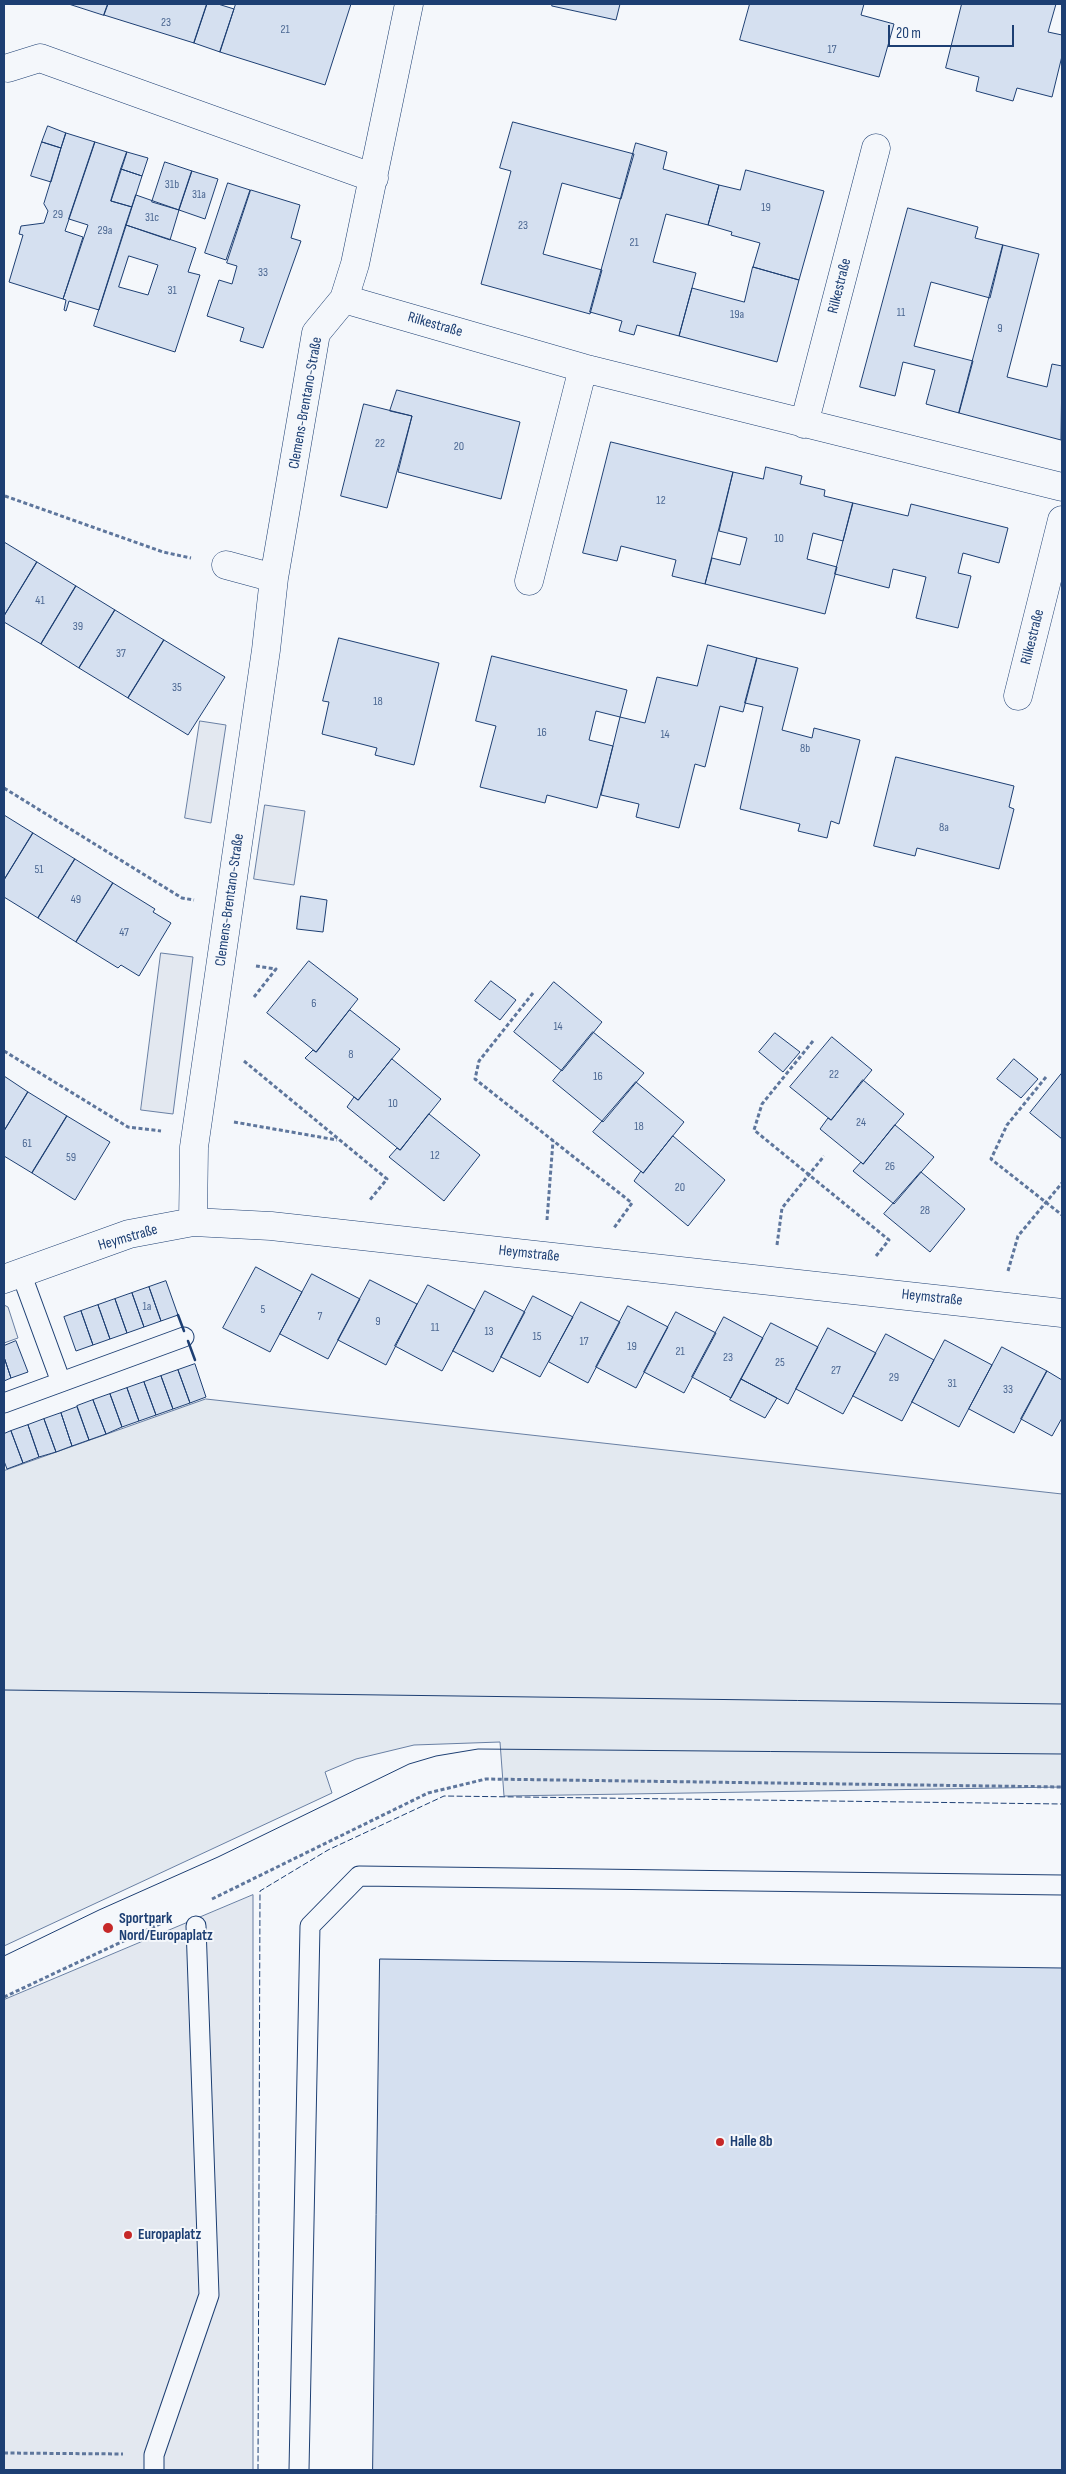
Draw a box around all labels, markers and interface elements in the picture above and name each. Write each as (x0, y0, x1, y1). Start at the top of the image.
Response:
scale bar (891, 15, 1017, 47)
house number: 23 (161, 16, 171, 30)
house number: 21 (280, 23, 290, 37)
text: 20 m (896, 24, 921, 43)
house number: 17 (828, 43, 836, 57)
house number: 31b (165, 178, 179, 192)
house number: 31a (192, 188, 206, 202)
house number: 19 (761, 201, 771, 215)
house number: 29 (53, 208, 63, 222)
house number: 31c (145, 211, 159, 225)
house number: 23 (518, 219, 528, 233)
house number: 29a (98, 224, 112, 238)
house number: 21 (629, 236, 639, 250)
street label: Rilkestraße (824, 257, 856, 315)
house number: 33 (258, 266, 268, 280)
house number: 31 (167, 284, 177, 298)
house number: 11 (897, 306, 905, 320)
house number: 19a (730, 308, 744, 322)
street label: Rilkestraße (406, 309, 464, 341)
house number: 9 (997, 322, 1003, 336)
street label: Clemens-Brentano-Straße (286, 336, 326, 470)
house number: 22 (375, 437, 385, 451)
house number: 20 (454, 440, 464, 454)
house number: 12 (656, 494, 666, 508)
house number: 10 (774, 532, 784, 546)
house number: 41 (35, 594, 45, 608)
street label: Rilkestraße (1017, 608, 1049, 666)
house number: 39 (73, 620, 83, 634)
house number: 37 (116, 647, 126, 661)
house number: 35 (172, 681, 182, 695)
house number: 18 (373, 695, 383, 709)
house number: 16 (537, 726, 547, 740)
house number: 14 (660, 728, 670, 742)
house number: 8b (800, 742, 810, 756)
house number: 8a (939, 821, 949, 835)
street label: Clemens-Brentano-Straße (212, 832, 248, 968)
house number: 51 (34, 863, 44, 877)
house number: 49 (71, 893, 81, 907)
house number: 47 (119, 926, 129, 940)
house number: 6 (311, 997, 317, 1011)
house number: 14 (553, 1020, 563, 1034)
house number: 8 (348, 1048, 354, 1062)
house number: 22 (829, 1068, 839, 1082)
house number: 16 (593, 1070, 603, 1084)
house number: 10 (388, 1097, 398, 1111)
house number: 24 (856, 1116, 866, 1130)
house number: 18 (634, 1120, 644, 1134)
house number: 61 (22, 1137, 32, 1151)
house number: 12 (430, 1149, 440, 1163)
house number: 59 (66, 1151, 76, 1165)
house number: 26 (885, 1160, 895, 1174)
house number: 20 (675, 1181, 685, 1195)
house number: 28 (920, 1204, 930, 1218)
street label: Heymstraße (96, 1221, 160, 1255)
street label: Heymstraße (498, 1242, 560, 1266)
street label: Heymstraße (901, 1286, 963, 1310)
house number: 1a (143, 1300, 151, 1314)
house number: 5 (261, 1303, 265, 1317)
house number: 7 (318, 1310, 322, 1324)
house number: 9 (375, 1315, 381, 1329)
house number: 11 (431, 1321, 439, 1335)
house number: 13 (484, 1325, 494, 1339)
house number: 15 (532, 1330, 542, 1344)
house number: 17 (580, 1335, 588, 1349)
house number: 19 (627, 1340, 637, 1354)
house number: 21 (675, 1345, 685, 1359)
house number: 23 (723, 1351, 733, 1365)
house number: 25 (775, 1356, 785, 1370)
house number: 27 (831, 1364, 841, 1378)
house number: 29 (889, 1371, 899, 1385)
house number: 31 (947, 1377, 957, 1391)
house number: 33 (1003, 1383, 1013, 1397)
place label: Sportpark Nord/Europaplatz (119, 1910, 213, 1945)
marker: Sportpark Nord/Europaplatz (101, 1921, 115, 1935)
place label: Halle 8b (730, 2133, 773, 2151)
marker: Halle 8b (714, 2136, 726, 2148)
place label: Europaplatz (138, 2226, 201, 2244)
marker: Europaplatz (122, 2229, 134, 2241)

